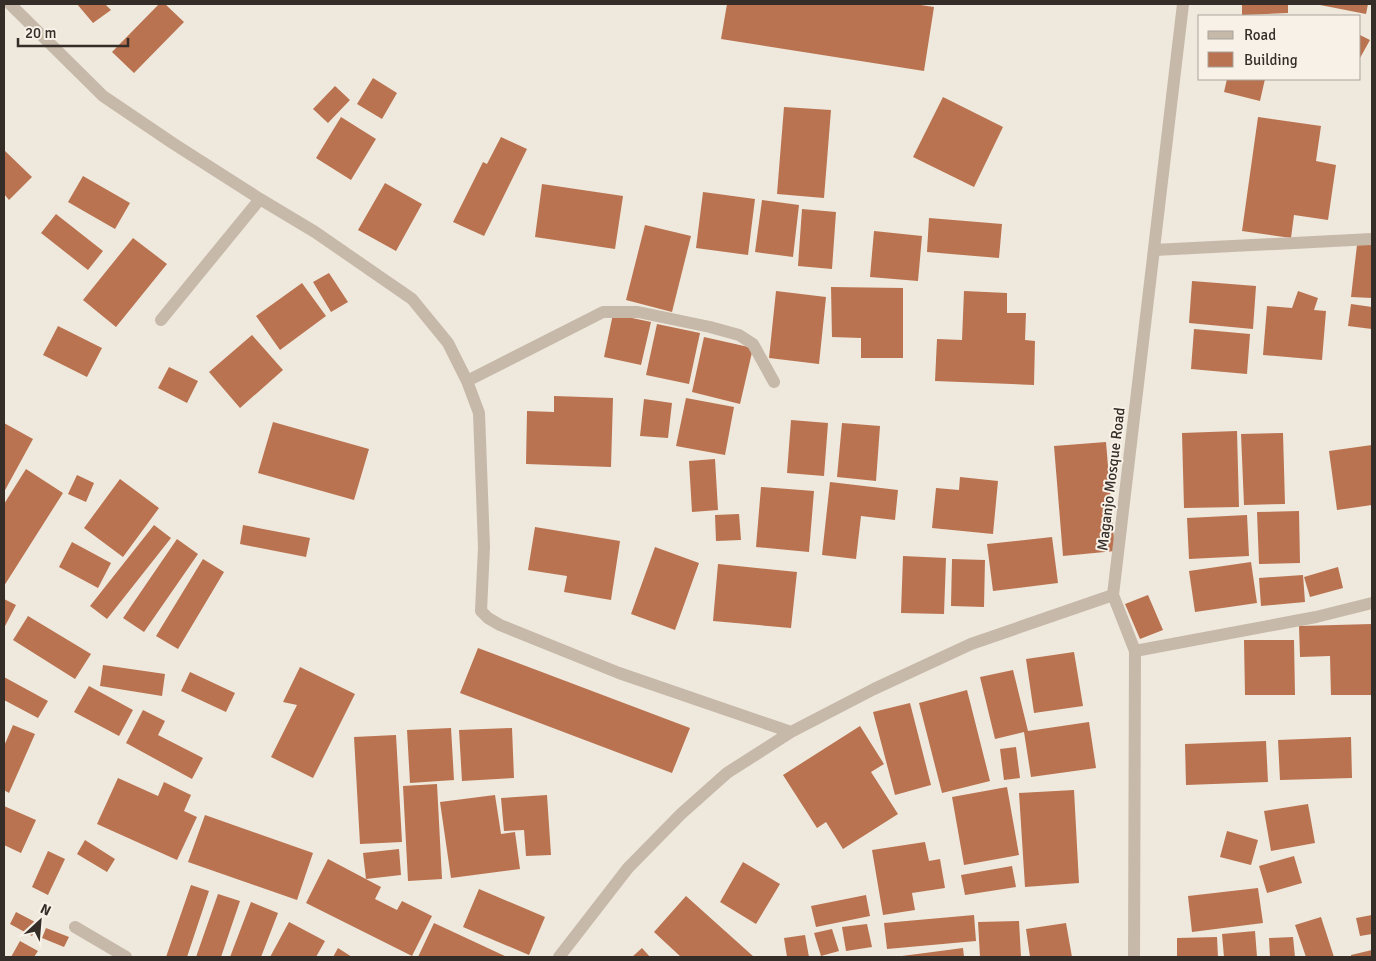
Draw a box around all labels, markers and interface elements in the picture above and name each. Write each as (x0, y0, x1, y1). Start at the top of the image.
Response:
scale bar (18, 15, 128, 47)
legend (1198, 15, 1361, 80)
text: 20 m (25, 24, 56, 42)
text: Road (1244, 26, 1276, 44)
text: Building (1244, 51, 1298, 69)
street label: Maganjo Mosque Road (1093, 406, 1129, 552)
north arrow (15, 896, 65, 946)
text: N (37, 900, 54, 920)

